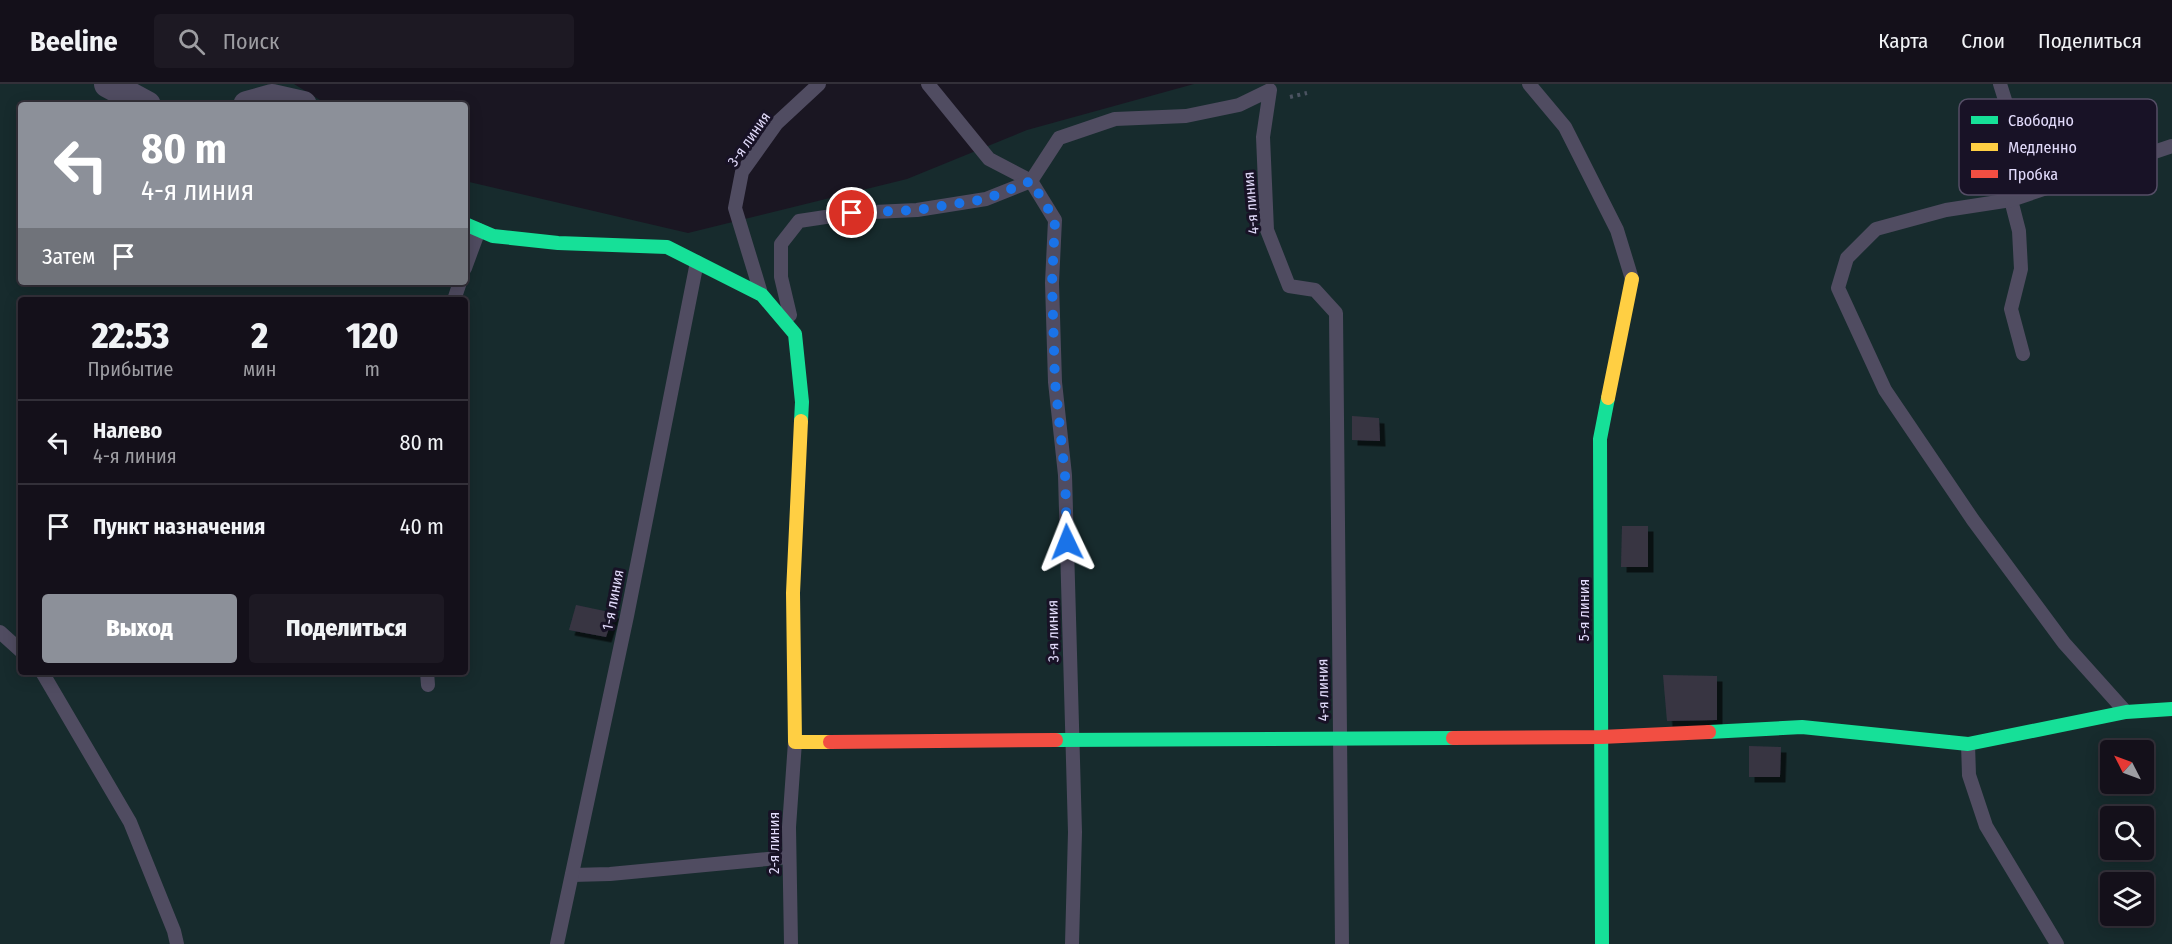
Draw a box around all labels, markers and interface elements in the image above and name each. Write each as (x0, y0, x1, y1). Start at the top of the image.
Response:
search box (154, 14, 574, 68)
text: Beeline (30, 25, 118, 58)
icon: search (175, 25, 208, 58)
text: Поиск (223, 28, 279, 55)
text: Карта (1878, 28, 1928, 54)
text: Слои (1961, 28, 2005, 54)
text: Поделиться (2038, 28, 2142, 54)
legend (1959, 99, 2157, 195)
street label: 3-я линия (724, 108, 774, 170)
text: Свободно (2008, 111, 2074, 130)
text: 80 m (141, 124, 227, 174)
icon: left (42, 126, 120, 204)
text: Медленно (2008, 138, 2077, 157)
text: Пробка (2008, 165, 2058, 184)
street label: 4-я линия (1239, 171, 1263, 235)
text: 4-я линия (141, 175, 254, 207)
pin (826, 187, 877, 238)
icon: arrive (835, 196, 868, 229)
icon: arrive (107, 240, 140, 273)
text: Затем (42, 243, 95, 270)
text: 22:53 (92, 314, 169, 358)
text: 2 (251, 314, 268, 358)
text: 120 (346, 314, 398, 358)
text: Прибытие (88, 357, 173, 381)
text: мин (243, 357, 276, 381)
text: m (365, 357, 380, 381)
text: Налево (93, 417, 162, 444)
icon: left (42, 426, 75, 459)
text: 80 m (399, 429, 444, 456)
text: 4-я линия (93, 444, 177, 468)
icon: arrive (42, 510, 75, 543)
position arrow (1035, 510, 1099, 574)
text: Пункт назначения (93, 513, 265, 540)
text: 40 m (400, 513, 444, 540)
street label: 1-я линия (598, 568, 628, 632)
street label: 5-я линия (1575, 579, 1593, 641)
button: Выход (42, 594, 237, 663)
button: Поделиться (249, 594, 444, 663)
street label: 3-я линия (1043, 600, 1063, 662)
street label: 4-я линия (1313, 658, 1333, 722)
north arrow (2100, 740, 2154, 794)
map controls (2100, 740, 2154, 926)
button: search (2100, 806, 2154, 860)
street label: 2-я линия (765, 812, 783, 874)
button: layers (2100, 872, 2154, 926)

